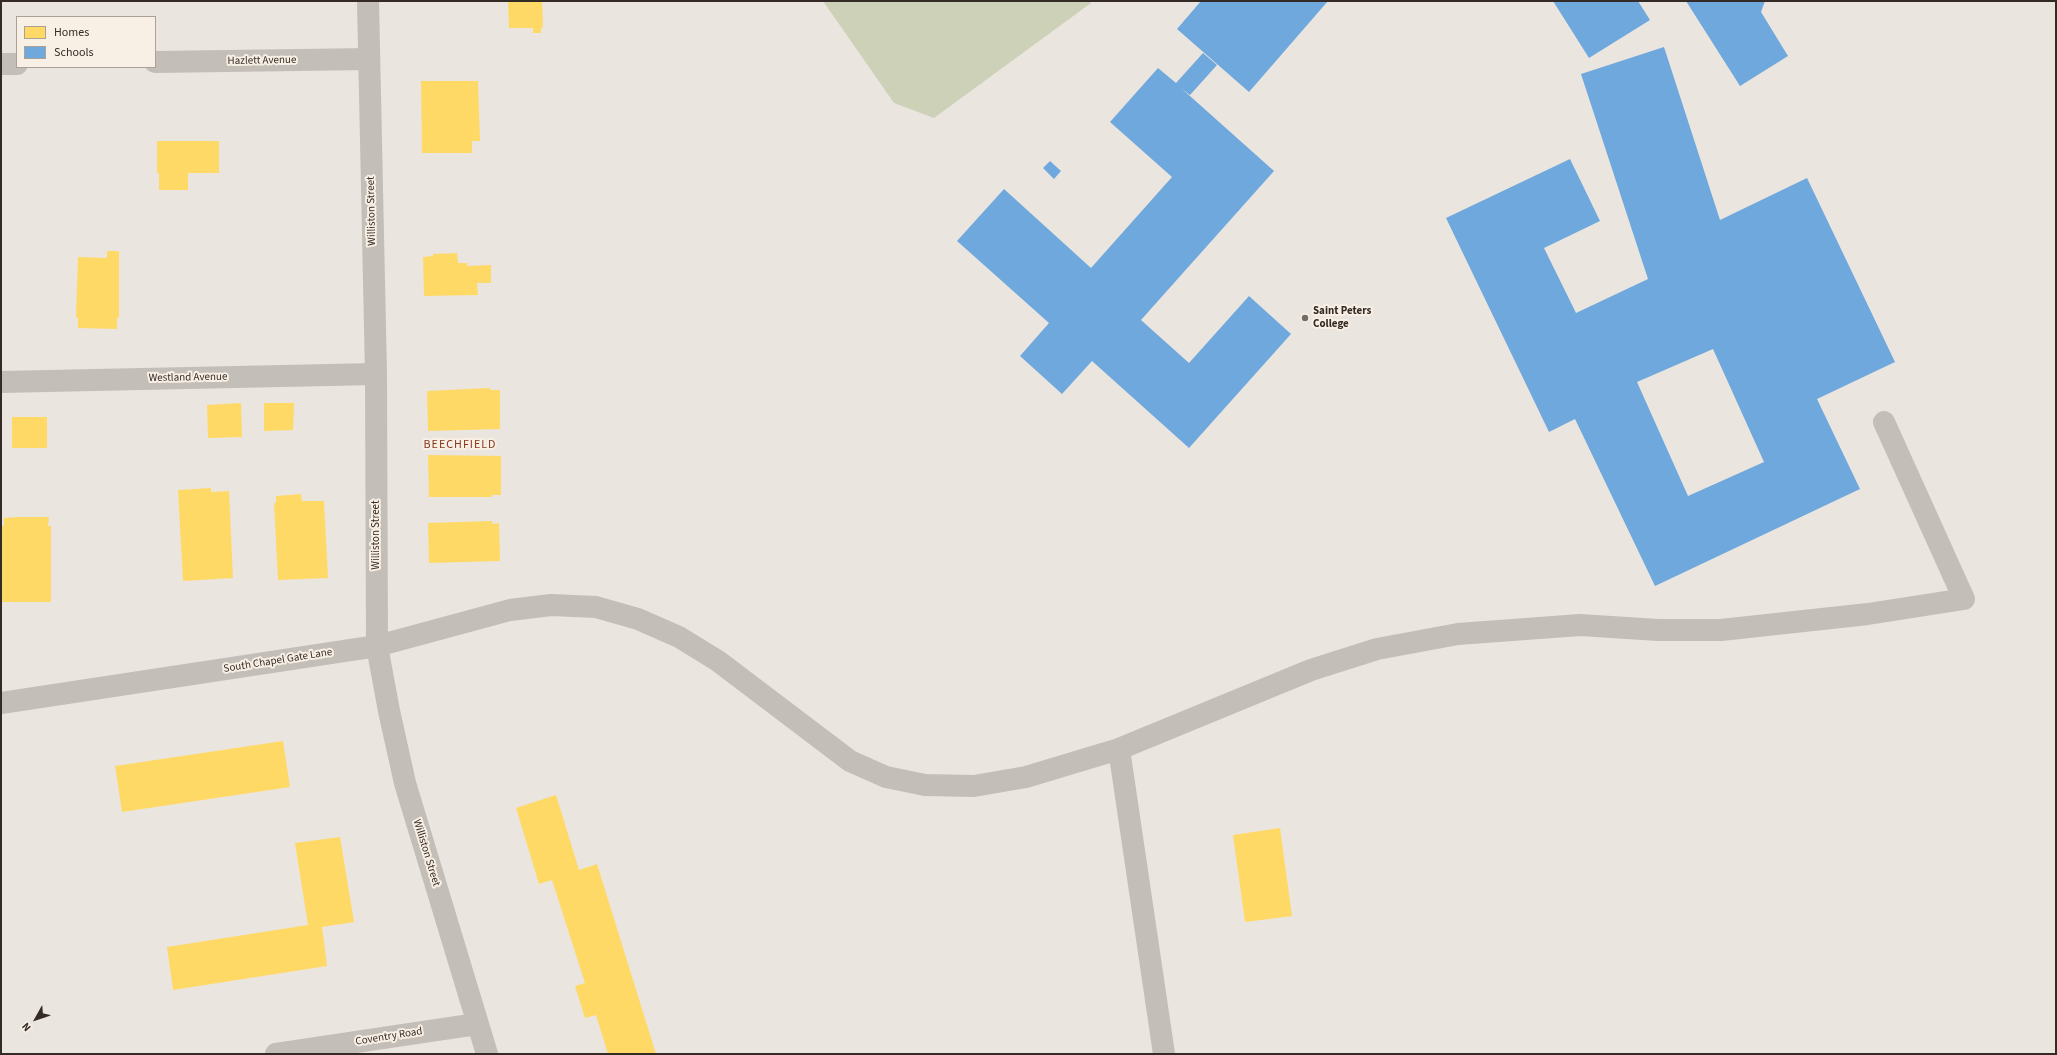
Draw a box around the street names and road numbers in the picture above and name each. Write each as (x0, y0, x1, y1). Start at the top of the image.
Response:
street label: Hazlett Avenue (227, 54, 297, 68)
street label: Williston Street (365, 176, 379, 246)
street label: Westland Avenue (149, 371, 227, 385)
street label: Williston Street (370, 500, 384, 570)
street label: South Chapel Gate Lane (223, 646, 333, 676)
street label: Williston Street (410, 818, 442, 888)
street label: Coventry Road (355, 1025, 423, 1049)

